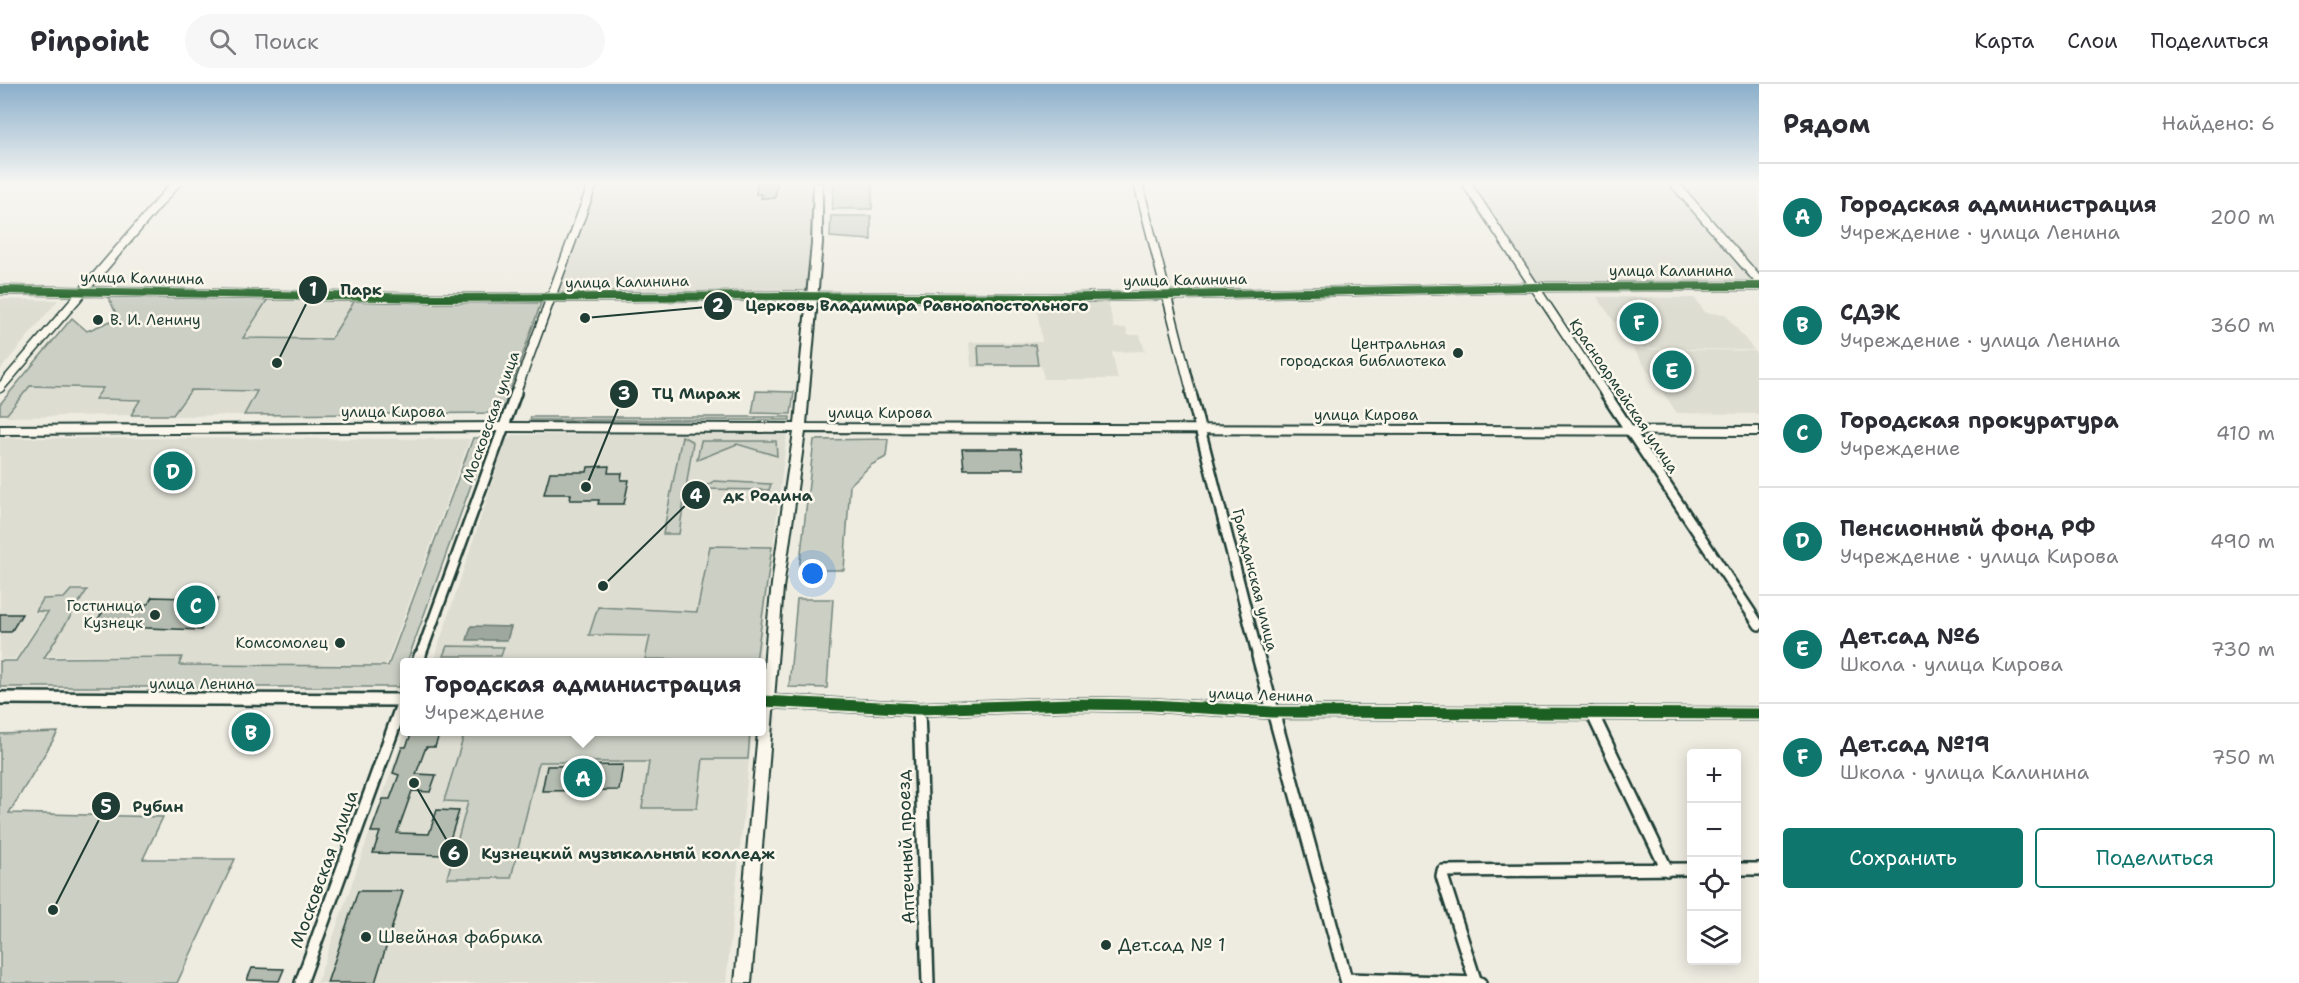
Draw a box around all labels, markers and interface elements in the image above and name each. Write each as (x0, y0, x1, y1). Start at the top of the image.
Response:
search box (185, 14, 605, 68)
text: Pinpoint (30, 22, 149, 60)
icon: search (206, 25, 239, 58)
text: Поиск (254, 27, 319, 56)
text: Карта (1974, 27, 2034, 55)
text: Слои (2067, 27, 2118, 55)
text: Поделиться (2151, 27, 2269, 55)
text: Рядом (1783, 106, 1870, 141)
text: Найдено: 6 (2162, 110, 2275, 136)
text: Городская администрация (1840, 190, 2157, 219)
text: A (1795, 204, 1810, 230)
text: 200 m (2210, 204, 2275, 230)
text: Учреждение · улица Ленина (1840, 219, 2120, 245)
street label: улица Калинина (1609, 261, 1734, 281)
street label: улица Калинина (80, 267, 205, 289)
street label: улица Калинина (1123, 269, 1248, 291)
street label: улица Калинина (565, 271, 690, 293)
callout: Парк (298, 273, 394, 307)
text: 1 (309, 278, 317, 302)
text: Парк (340, 279, 382, 300)
callout: Церковь Владимира Равноапостольного (703, 289, 1101, 323)
text: 2 (712, 294, 725, 318)
text: Церковь Владимира Равноапостольного (745, 295, 1089, 316)
text: СДЭК (1840, 298, 1900, 327)
pin: F (1620, 300, 1658, 344)
place label: В. И. Ленину (110, 310, 201, 330)
text: B (1796, 312, 1809, 338)
text: 360 m (2210, 312, 2275, 338)
marker: В. И. Ленину (91, 313, 105, 327)
street label: Красноармейская улица (1565, 315, 1684, 478)
text: Учреждение · улица Ленина (1840, 327, 2120, 353)
place label: Центральная городская библиотека (1280, 334, 1447, 371)
marker: Центральная городская библиотека (1451, 346, 1465, 360)
street label: Московская улица (458, 348, 524, 486)
pin: E (1652, 348, 1692, 392)
callout: ТЦ Мираж (609, 377, 752, 411)
text: 3 (618, 382, 630, 406)
text: ТЦ Мираж (652, 383, 741, 404)
street label: улица Кирова (341, 402, 446, 422)
street label: улица Кирова (828, 403, 933, 423)
street label: улица Кирова (1314, 405, 1419, 425)
text: Городская прокуратура (1840, 406, 2119, 435)
text: C (1796, 420, 1809, 446)
text: 410 m (2216, 420, 2275, 446)
text: Учреждение (1840, 435, 1960, 461)
pin: D (154, 448, 192, 494)
callout: дк Родина (681, 478, 825, 512)
text: 4 (690, 484, 703, 508)
text: дк Родина (723, 485, 813, 506)
street label: Гражданская улица (1228, 507, 1283, 654)
text: Пенсионный фонд РФ (1840, 514, 2095, 543)
text: D (1795, 528, 1810, 554)
text: 490 m (2210, 528, 2275, 554)
text: Учреждение · улица Кирова (1840, 543, 2118, 569)
your location (798, 559, 827, 588)
pin: C (176, 582, 216, 628)
place label: Гостиница Кузнецк (66, 596, 144, 633)
marker: Гостиница Кузнецк (148, 608, 162, 622)
text: Дет.сад №6 (1840, 622, 1980, 651)
place label: Комсомолец (236, 633, 328, 653)
marker: Комсомолец (333, 636, 347, 650)
text: E (1796, 636, 1809, 662)
text: 730 m (2211, 636, 2275, 662)
text: Школа · улица Кирова (1840, 651, 2063, 677)
popup (400, 658, 766, 736)
text: Городская администрация (425, 670, 741, 699)
street label: улица Ленина (149, 674, 255, 694)
street label: улица Ленина (1208, 683, 1315, 707)
text: Учреждение (425, 699, 545, 725)
pin: B (232, 710, 270, 754)
text: Дет.сад №19 (1840, 730, 1990, 759)
text: F (1797, 744, 1808, 770)
text: 750 m (2212, 744, 2275, 770)
map controls (1687, 749, 1741, 965)
button: + (1687, 749, 1741, 803)
pin: A (564, 756, 602, 800)
text: Школа · улица Калинина (1840, 759, 2089, 785)
street label: Аптечный проезд (891, 769, 921, 925)
street label: Московская улица (284, 787, 364, 951)
callout: Рубин (91, 789, 196, 823)
text: 5 (100, 795, 112, 819)
text: Рубин (132, 796, 184, 817)
button: − (1687, 803, 1741, 857)
button: Сохранить (1783, 828, 2023, 888)
button: Поделиться (2035, 828, 2275, 888)
callout: Кузнецкий музыкальный колледж (439, 836, 787, 870)
text: 6 (448, 842, 460, 866)
text: Кузнецкий музыкальный колледж (481, 843, 775, 864)
button: locate (1687, 857, 1741, 911)
button: layers (1687, 911, 1741, 965)
place label: Швейная фабрика (378, 925, 543, 949)
marker: Швейная фабрика (359, 930, 373, 944)
place label: Дет.сад № 1 (1118, 933, 1226, 957)
marker: Дет.сад № 1 (1099, 938, 1113, 952)

